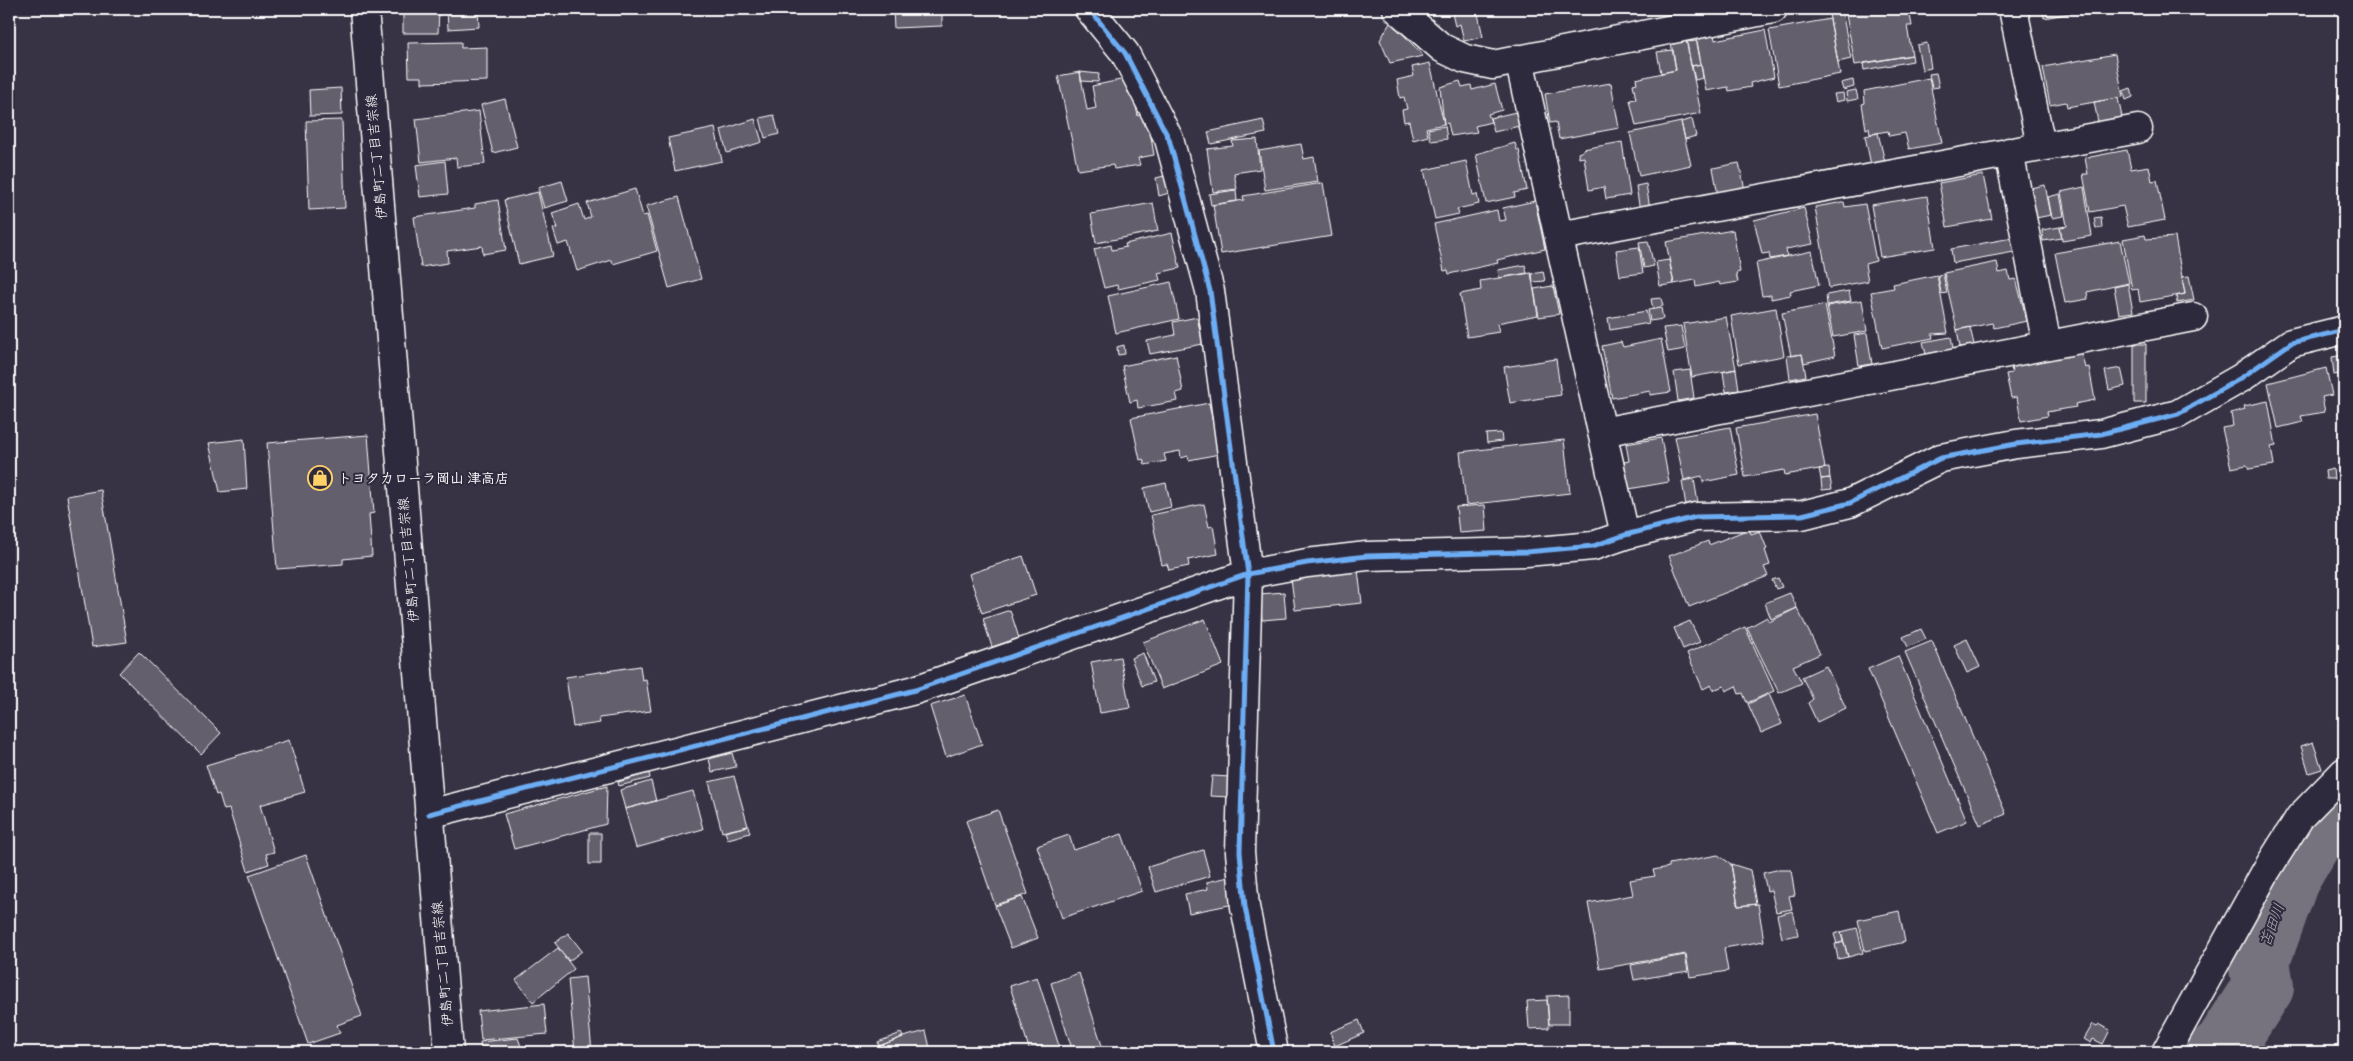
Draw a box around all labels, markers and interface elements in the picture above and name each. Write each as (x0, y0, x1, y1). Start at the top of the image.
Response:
street label: 伊島町二丁目吉宗線 (363, 93, 390, 220)
shop icon: トヨタカローラ岡山 津高店 (307, 465, 333, 491)
place label: トヨタカローラ岡山 津高店 (338, 470, 509, 487)
street label: 伊島町二丁目吉宗線 (395, 496, 422, 623)
street label: 伊島町二丁目吉宗線 (429, 900, 456, 1027)
water label: 苫田川 (2256, 901, 2289, 950)

